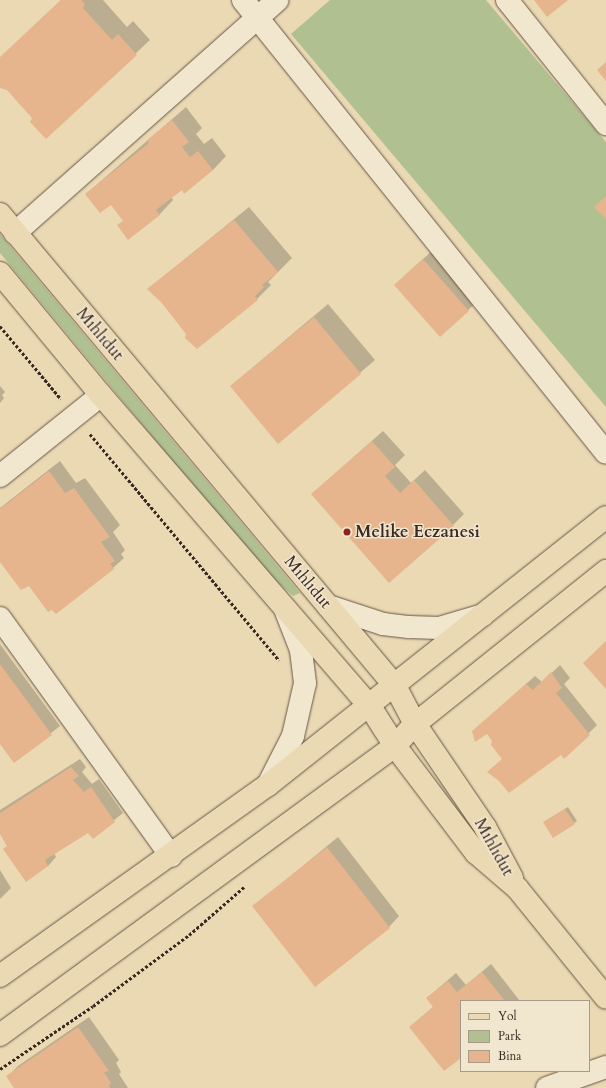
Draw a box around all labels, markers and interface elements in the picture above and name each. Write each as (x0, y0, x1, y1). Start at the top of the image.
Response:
street label: Mıhlıdut (72, 303, 128, 365)
place label: Melike Eczanesi (355, 522, 480, 542)
marker: Melike Eczanesi (342, 527, 352, 537)
street label: Mıhlıdut (280, 551, 336, 613)
street label: Mıhlıdut (470, 815, 518, 879)
legend (460, 1000, 590, 1072)
text: Yol (498, 1008, 517, 1024)
text: Park (498, 1028, 521, 1044)
text: Bina (498, 1048, 522, 1064)

